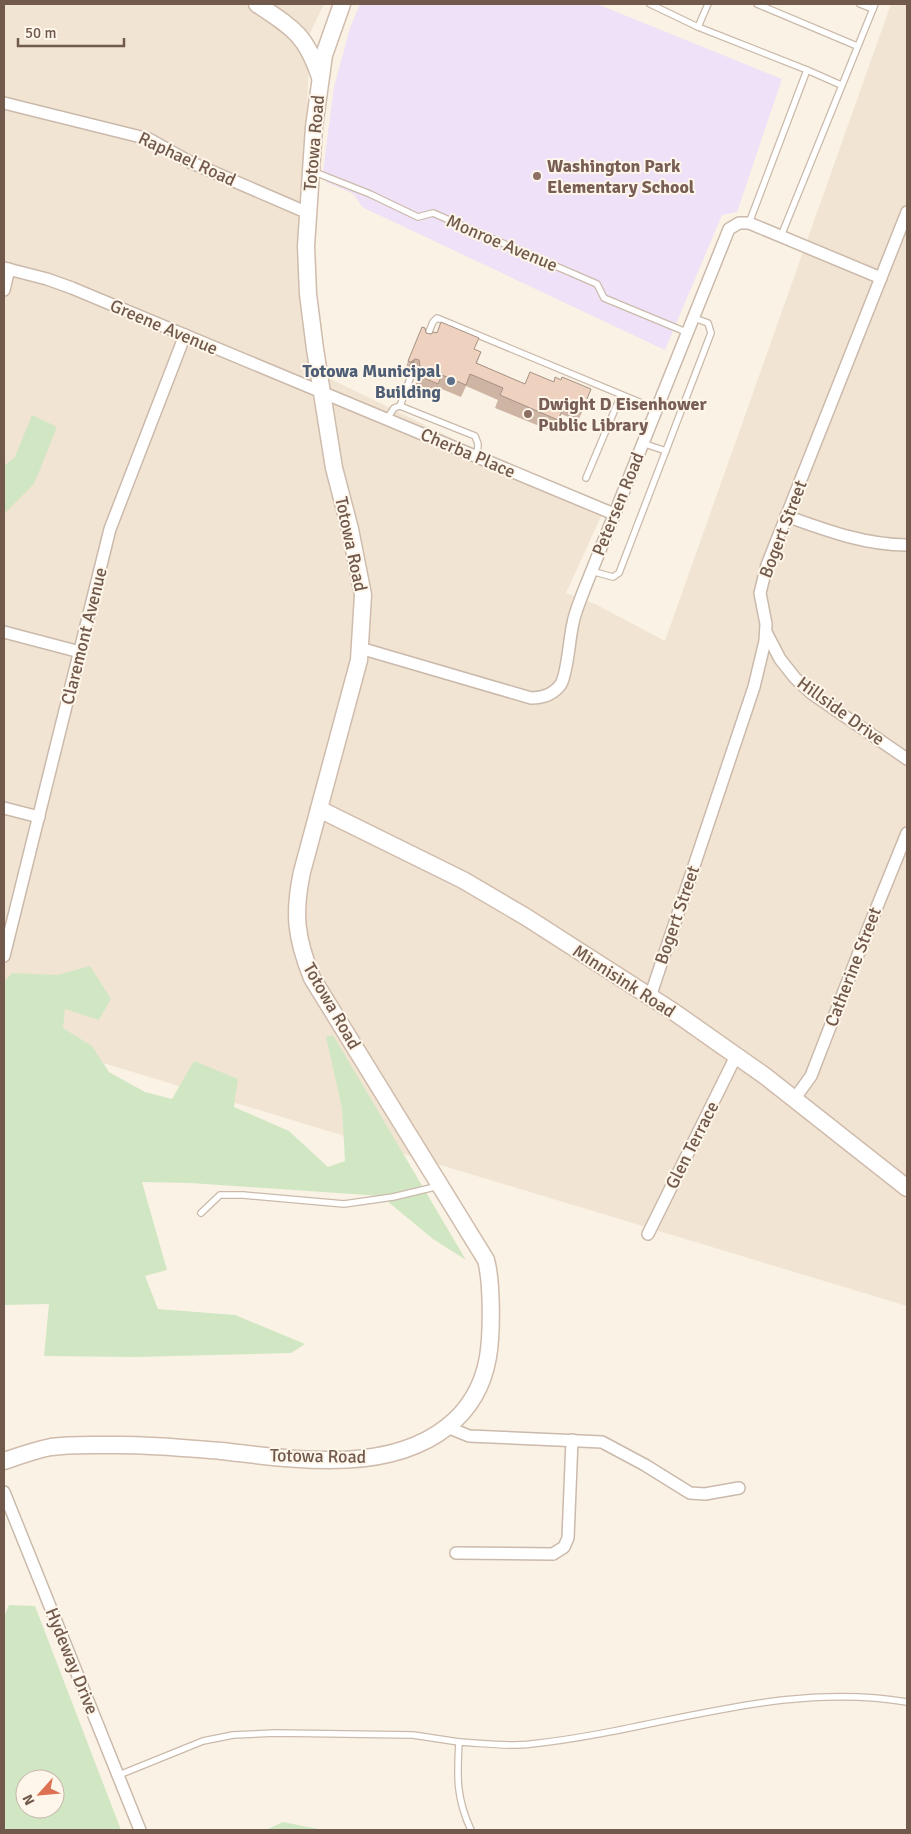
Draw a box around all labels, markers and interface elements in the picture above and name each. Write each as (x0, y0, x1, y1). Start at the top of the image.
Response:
scale bar (18, 15, 124, 47)
text: 50 m (25, 24, 56, 42)
street label: Totowa Road (299, 94, 329, 192)
street label: Raphael Road (135, 127, 239, 191)
place label: Washington Park Elementary School (547, 155, 695, 198)
marker: Washington Park Elementary School (531, 170, 543, 182)
street label: Monroe Avenue (443, 210, 561, 276)
street label: Greene Avenue (107, 294, 221, 360)
place label: Totowa Municipal Building (303, 360, 441, 403)
marker: Totowa Municipal Building (445, 375, 457, 387)
place label: Dwight D Eisenhower Public Library (538, 393, 707, 436)
marker: Dwight D Eisenhower Public Library (522, 408, 534, 420)
street label: Cherba Place (417, 423, 519, 483)
street label: Petersen Road (587, 449, 649, 559)
street label: Bogert Street (754, 477, 812, 581)
street label: Totowa Road (330, 495, 372, 593)
street label: Claremont Avenue (56, 565, 112, 707)
street label: Hillside Drive (793, 672, 889, 750)
street label: Bogert Street (650, 863, 704, 967)
street label: Catherine Street (820, 904, 886, 1030)
street label: Minnisink Road (569, 940, 679, 1022)
street label: Totowa Road (298, 959, 366, 1053)
street label: Glen Terrace (661, 1098, 723, 1192)
street label: Totowa Road (270, 1444, 366, 1468)
street label: Hydeway Drive (41, 1604, 103, 1718)
north arrow (15, 1769, 65, 1819)
text: N (19, 1791, 39, 1808)

